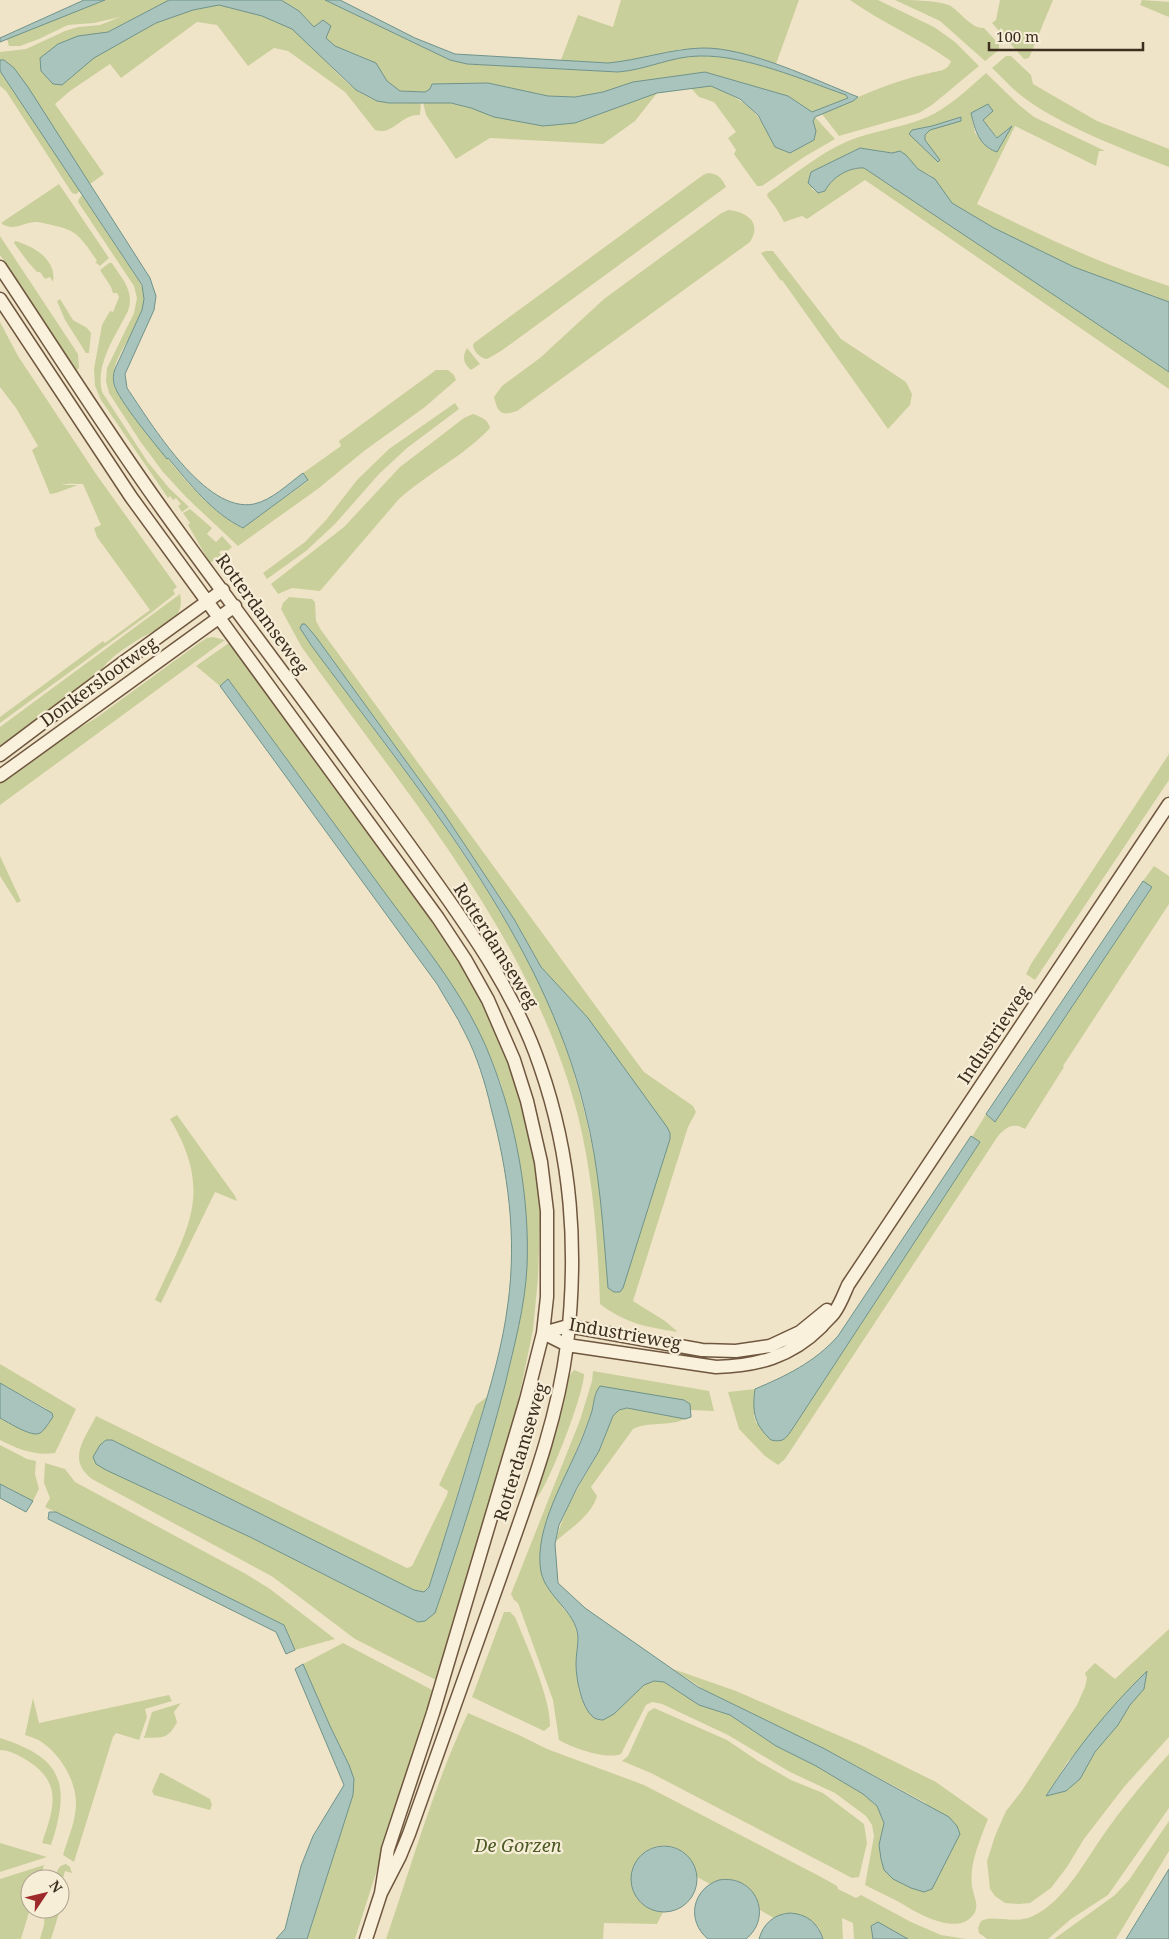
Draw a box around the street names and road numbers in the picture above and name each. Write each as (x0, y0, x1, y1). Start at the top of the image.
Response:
street label: Rotterdamseweg (211, 548, 315, 679)
street label: Donkerslootweg (35, 630, 162, 732)
street label: Rotterdamseweg (449, 878, 545, 1013)
street label: Industrieweg (951, 980, 1035, 1088)
street label: Industrieweg (567, 1311, 684, 1355)
street label: Rotterdamseweg (488, 1379, 553, 1524)

